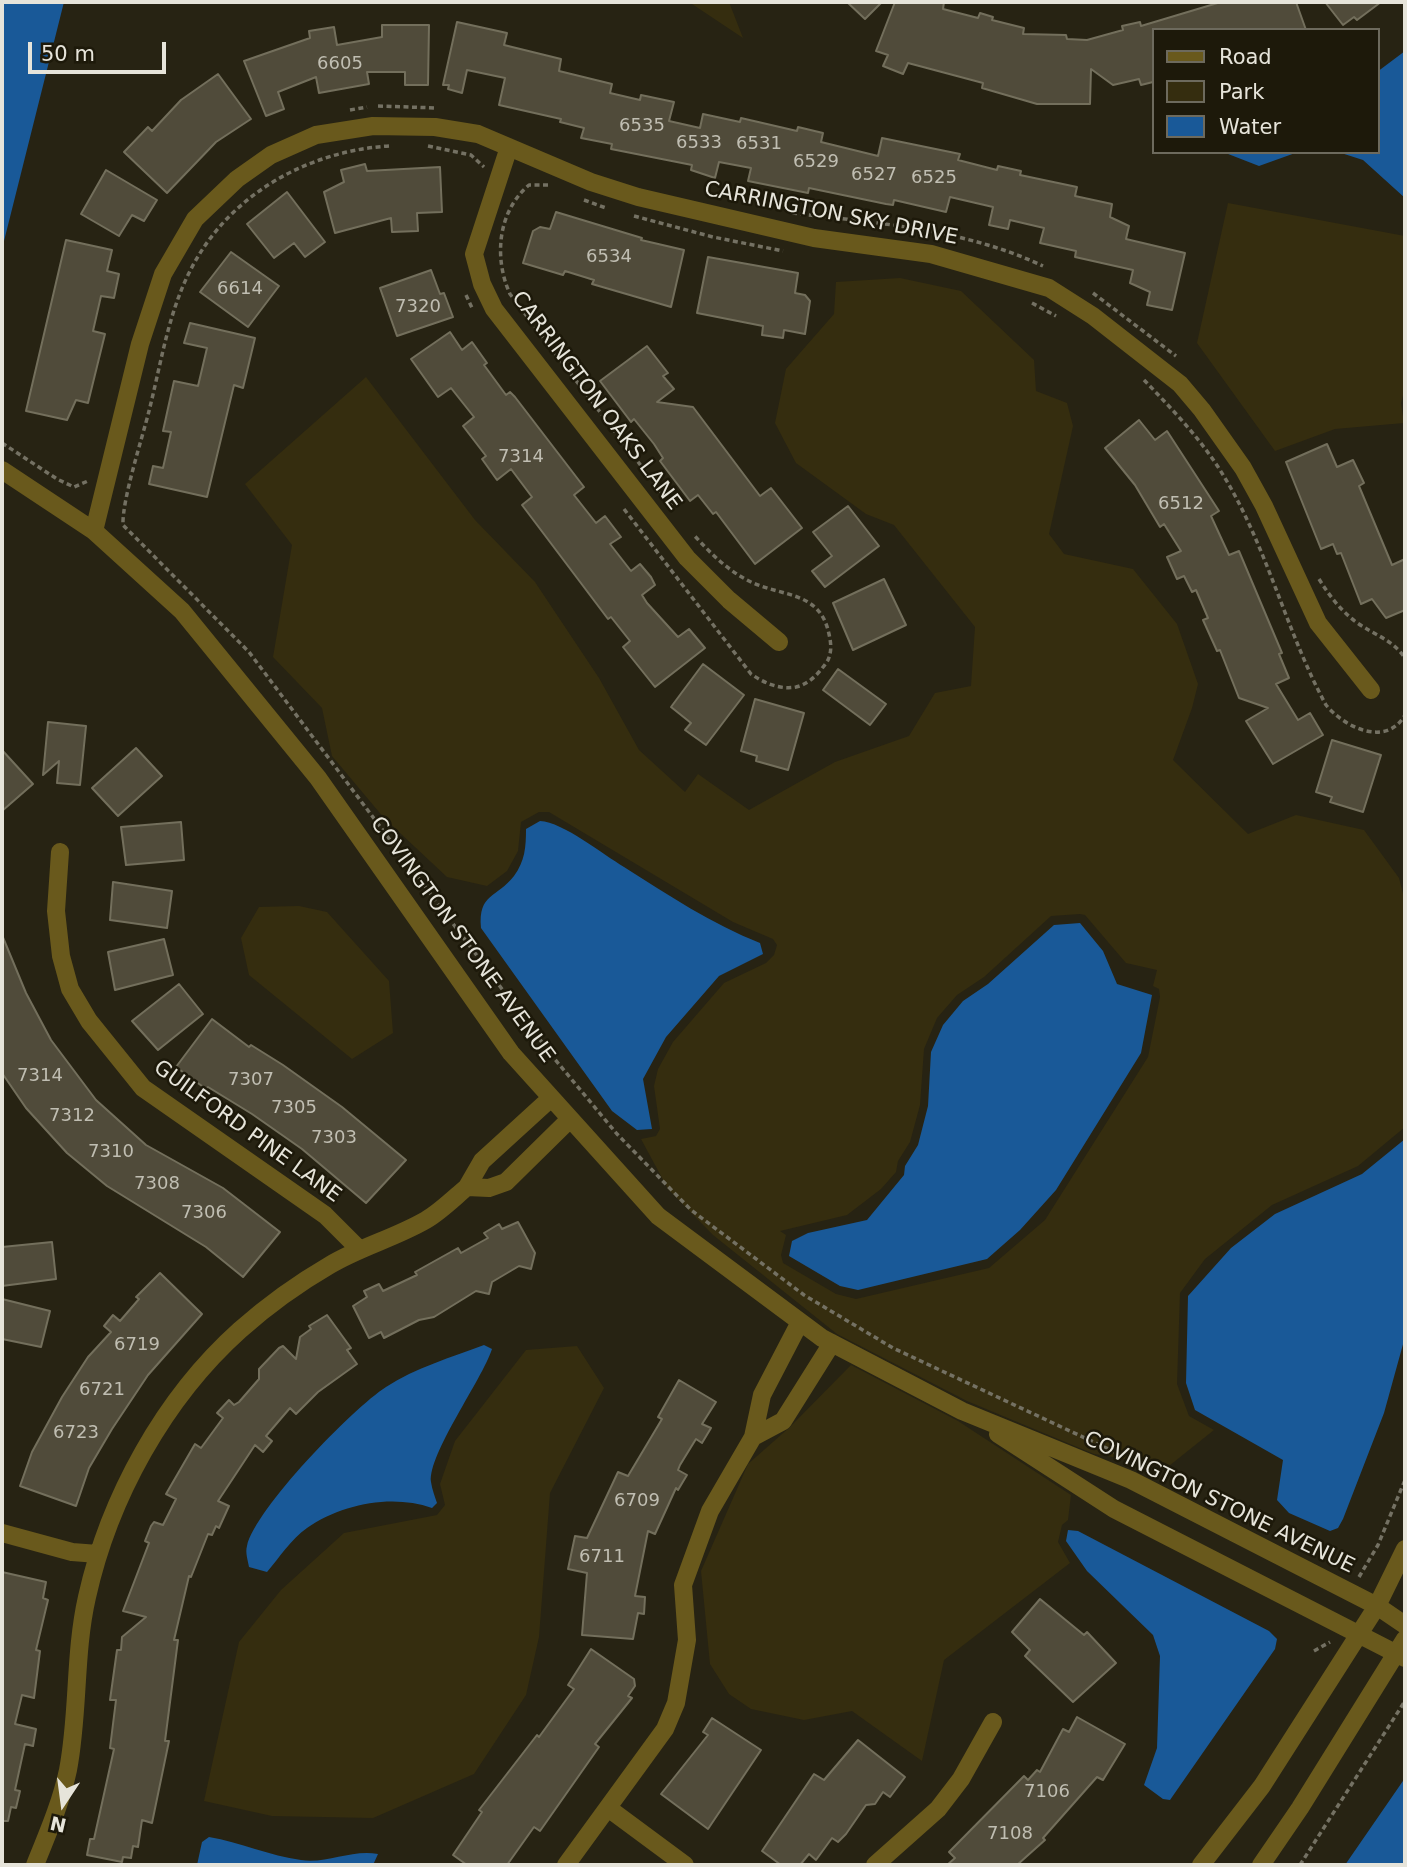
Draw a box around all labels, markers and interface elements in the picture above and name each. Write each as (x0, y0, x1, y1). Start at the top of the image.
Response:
scale bar (32, 28, 170, 72)
legend (1152, 28, 1379, 154)
text: 50 m (41, 42, 95, 66)
text: Road (1219, 45, 1272, 69)
house number: 6605 (317, 53, 363, 75)
text: Park (1219, 80, 1264, 104)
house number: 6535 (619, 115, 665, 137)
text: Water (1219, 115, 1281, 139)
house number: 6533 (676, 132, 722, 154)
house number: 6531 (736, 133, 782, 155)
house number: 6529 (793, 151, 839, 173)
house number: 6527 (851, 164, 897, 186)
house number: 6525 (911, 167, 957, 189)
street label: CARRINGTON SKY DRIVE (702, 177, 960, 251)
house number: 6534 (586, 246, 632, 268)
house number: 6614 (217, 278, 263, 300)
street label: CARRINGTON OAKS LANE (506, 287, 686, 515)
house number: 7320 (395, 296, 441, 318)
house number: 7314 (498, 446, 544, 468)
house number: 6512 (1158, 493, 1204, 515)
street label: COVINGTON STONE AVENUE (364, 812, 560, 1068)
street label: GUILFORD PINE LANE (148, 1055, 346, 1209)
house number: 7314 (17, 1065, 63, 1087)
house number: 7307 (228, 1069, 274, 1091)
house number: 7305 (271, 1097, 317, 1119)
house number: 7312 (49, 1105, 95, 1127)
house number: 7303 (311, 1127, 357, 1149)
house number: 7310 (88, 1141, 134, 1163)
house number: 7308 (134, 1173, 180, 1195)
house number: 7306 (181, 1202, 227, 1224)
house number: 6719 (114, 1334, 160, 1356)
house number: 6721 (79, 1379, 125, 1401)
house number: 6723 (53, 1422, 99, 1444)
street label: COVINGTON STONE AVENUE (1080, 1426, 1358, 1580)
house number: 6709 (614, 1490, 660, 1512)
house number: 6711 (579, 1546, 625, 1568)
north arrow (28, 1769, 98, 1839)
house number: 7106 (1024, 1781, 1070, 1803)
text: N (48, 1812, 68, 1837)
house number: 7108 (987, 1823, 1033, 1845)

